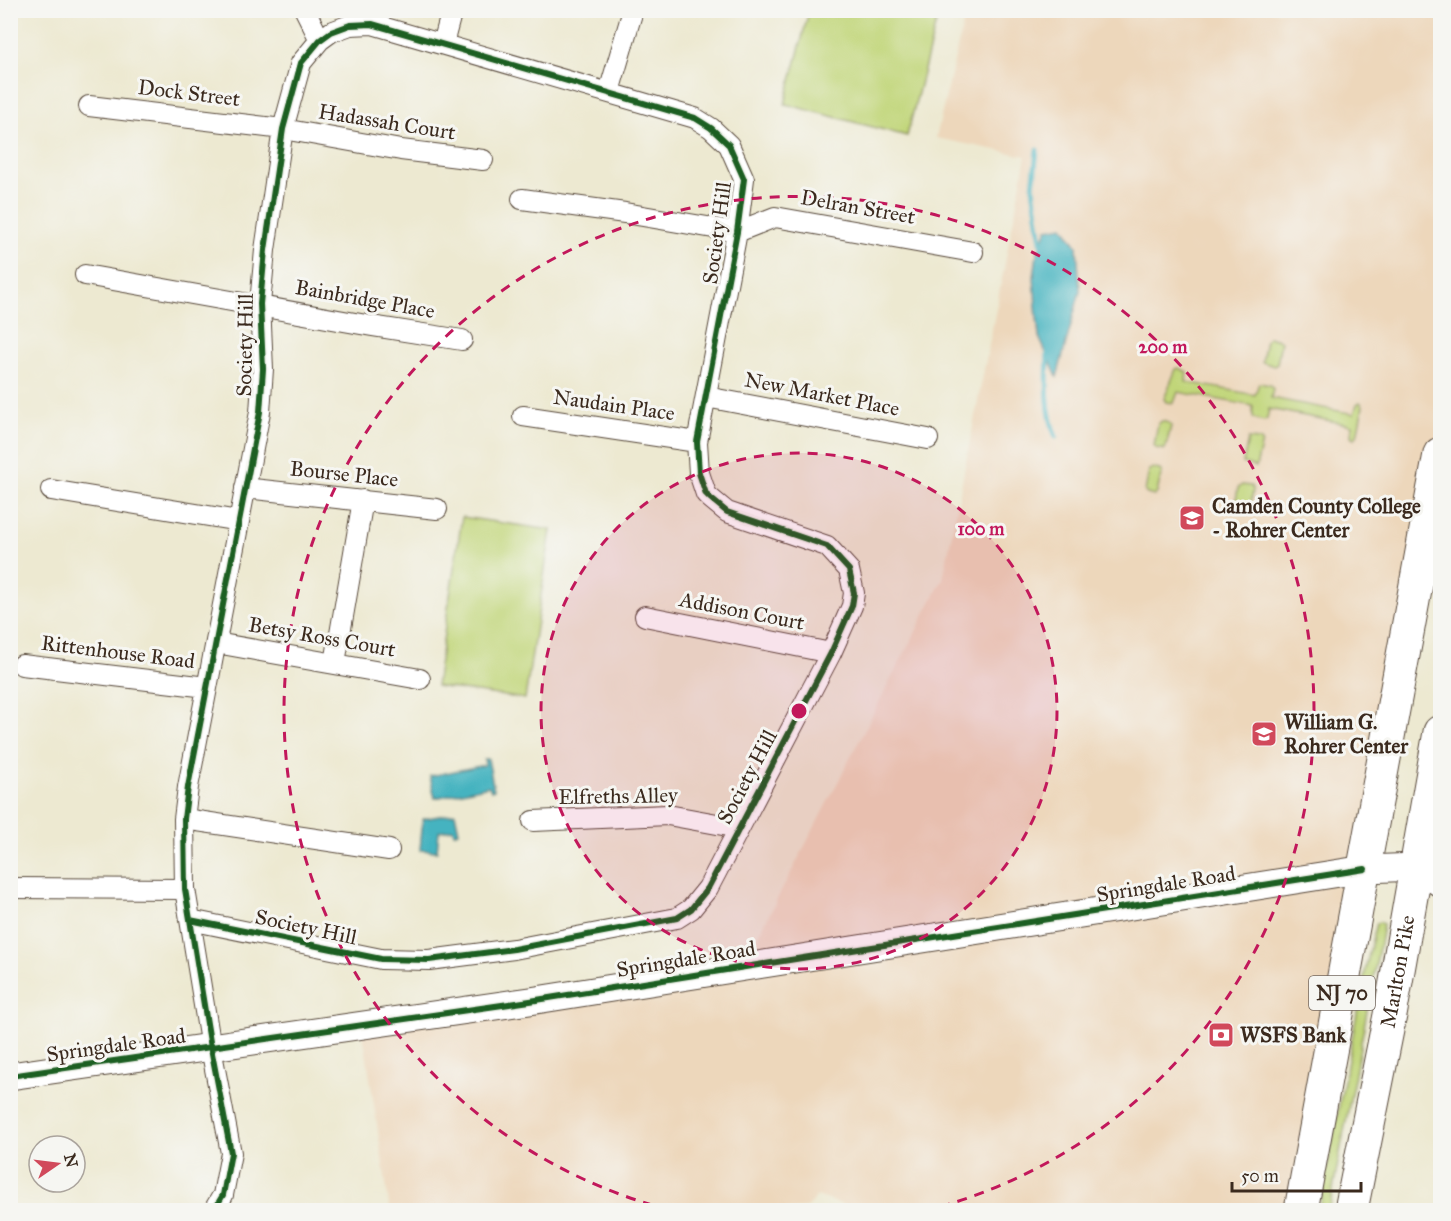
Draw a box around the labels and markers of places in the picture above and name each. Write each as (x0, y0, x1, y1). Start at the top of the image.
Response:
place label: Camden County College - Rohrer Center (1212, 493, 1421, 543)
school or university icon: Camden County College - Rohrer Center (1177, 503, 1207, 533)
centre of rings (789, 701, 809, 721)
place label: William G. Rohrer Center (1284, 709, 1409, 759)
school or university icon: William G. Rohrer Center (1249, 719, 1279, 749)
bank icon: WSFS Bank (1206, 1020, 1236, 1050)
place label: WSFS Bank (1240, 1022, 1347, 1048)

